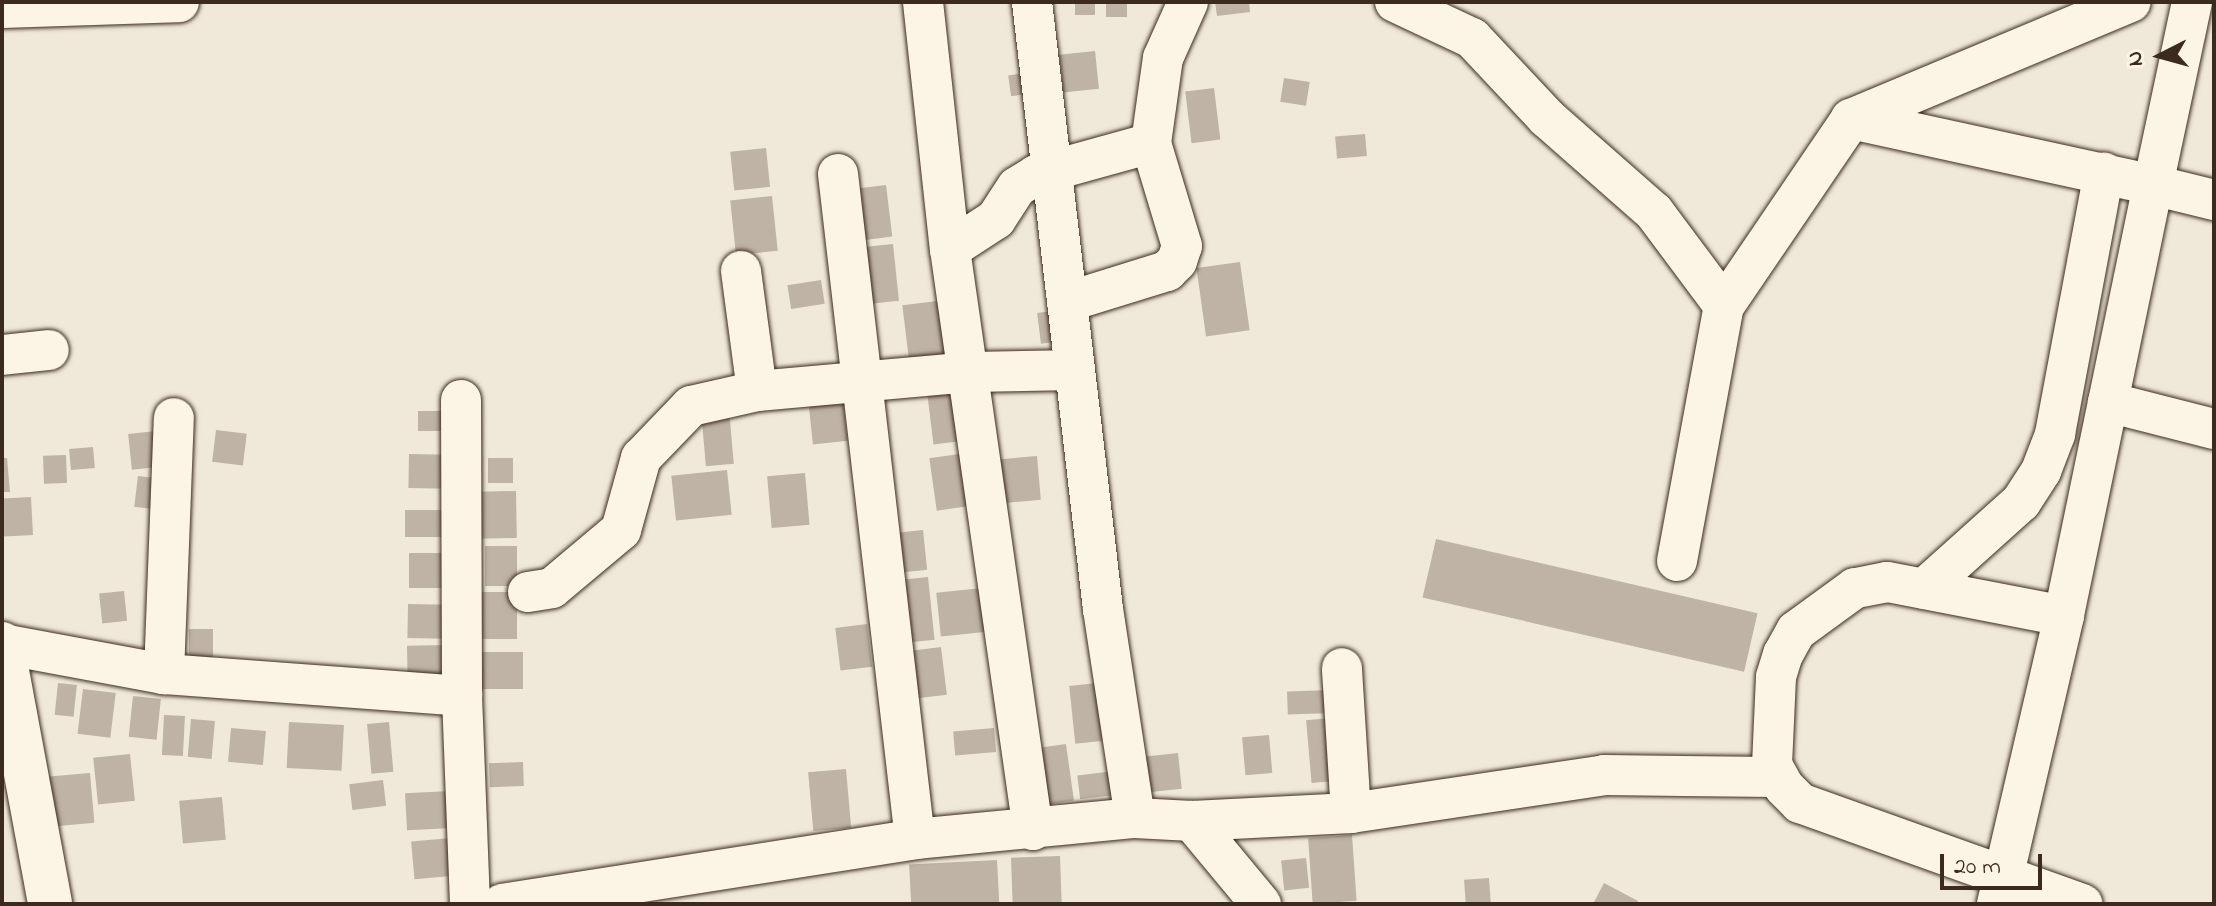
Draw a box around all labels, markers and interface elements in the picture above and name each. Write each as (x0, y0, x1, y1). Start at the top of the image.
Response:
north arrow (2120, 16, 2200, 96)
text: N (2119, 49, 2153, 68)
scale bar (1944, 838, 2046, 888)
text: 20 m (1954, 850, 2001, 885)

